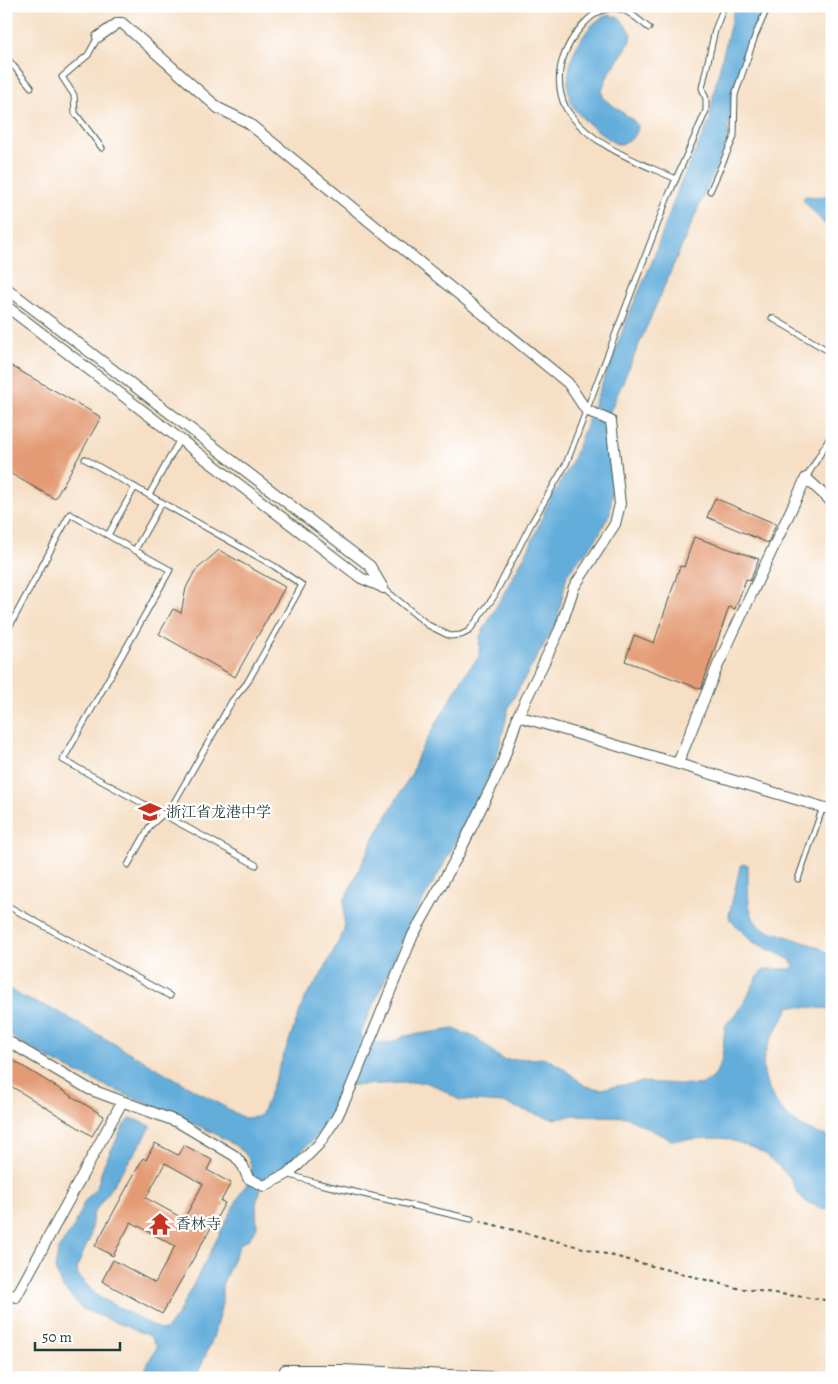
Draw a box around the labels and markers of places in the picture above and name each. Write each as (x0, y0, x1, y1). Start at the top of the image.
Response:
school or university icon: 浙江省龙港中学 (137, 799, 163, 825)
place label: 浙江省龙港中学 (166, 802, 271, 822)
temple icon: 香林寺 (147, 1211, 173, 1237)
place label: 香林寺 (176, 1214, 221, 1234)

